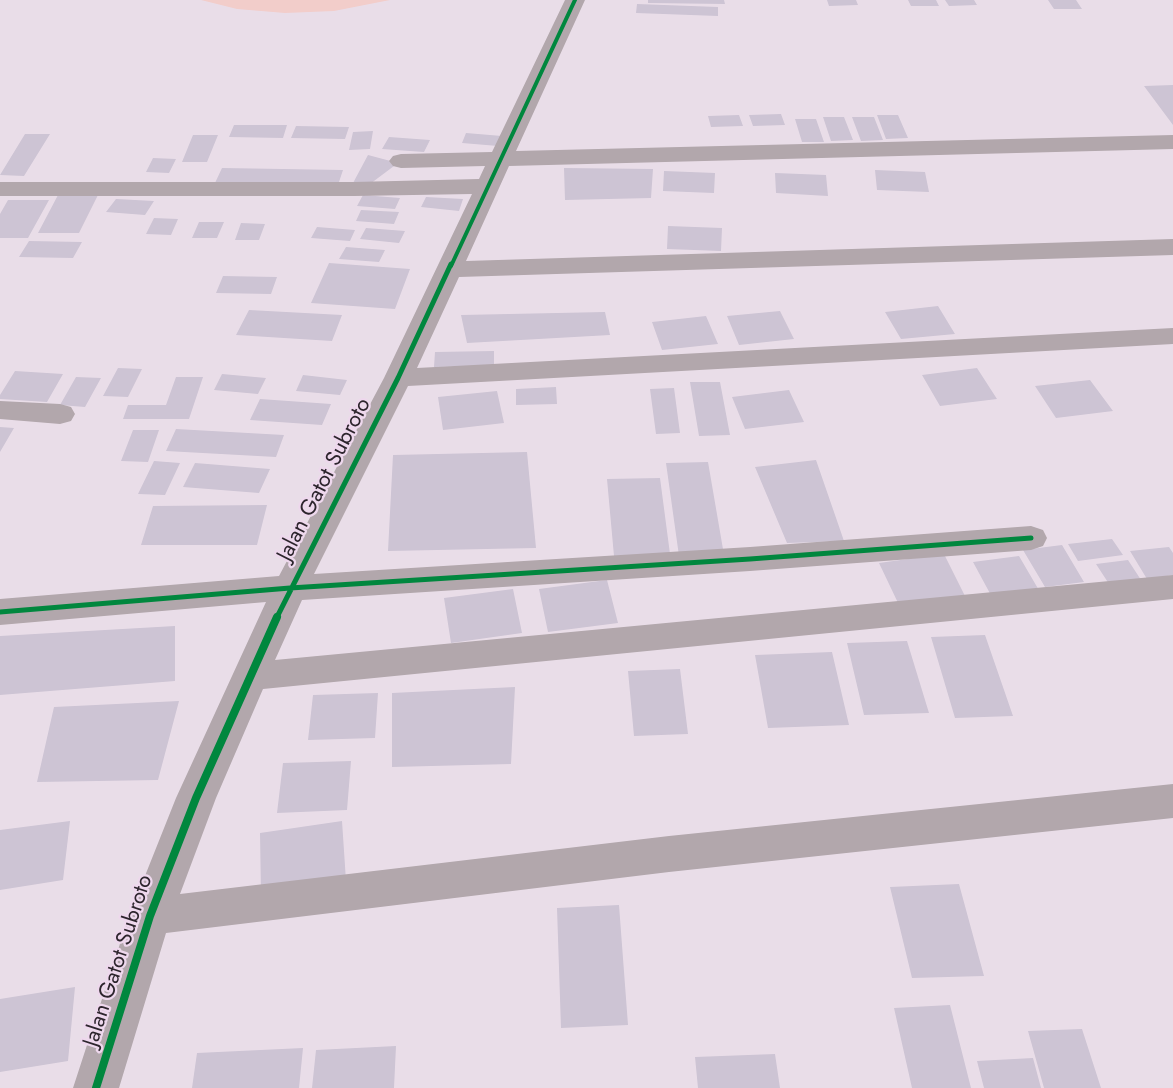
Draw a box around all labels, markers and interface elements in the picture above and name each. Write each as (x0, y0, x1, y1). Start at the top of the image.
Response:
street label: Jalan Gatot Subroto (273, 394, 377, 566)
street label: Jalan Gatot Subroto (79, 872, 159, 1050)

